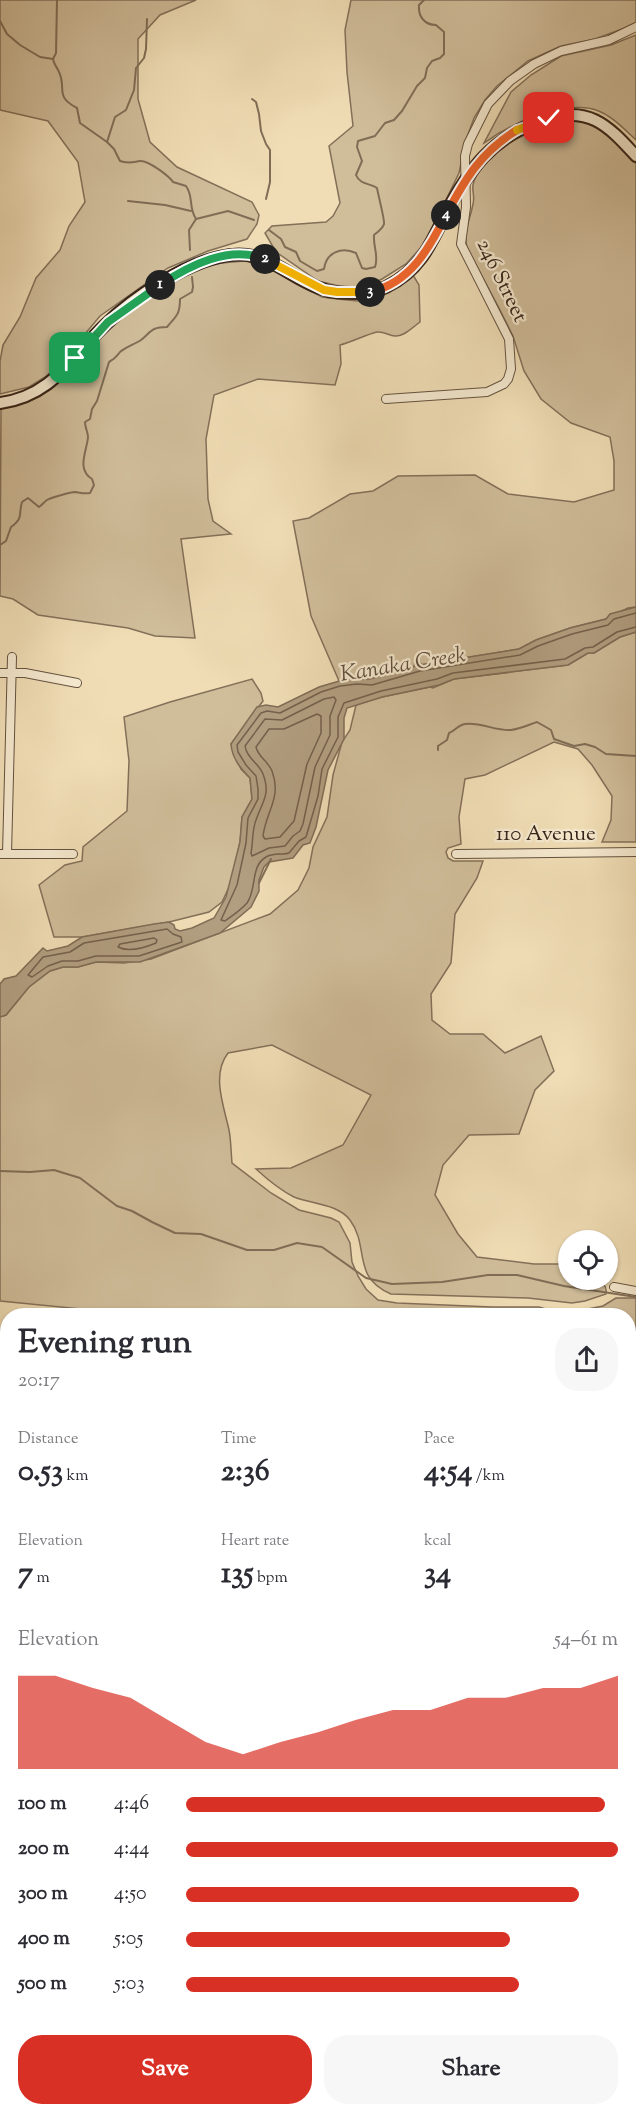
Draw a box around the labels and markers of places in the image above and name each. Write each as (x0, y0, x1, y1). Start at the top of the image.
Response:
pin (523, 92, 574, 143)
pin: 4 (431, 200, 461, 230)
pin: 2 (250, 244, 280, 274)
pin: 1 (145, 270, 175, 300)
pin: 3 (355, 277, 385, 307)
pin (49, 332, 100, 383)

